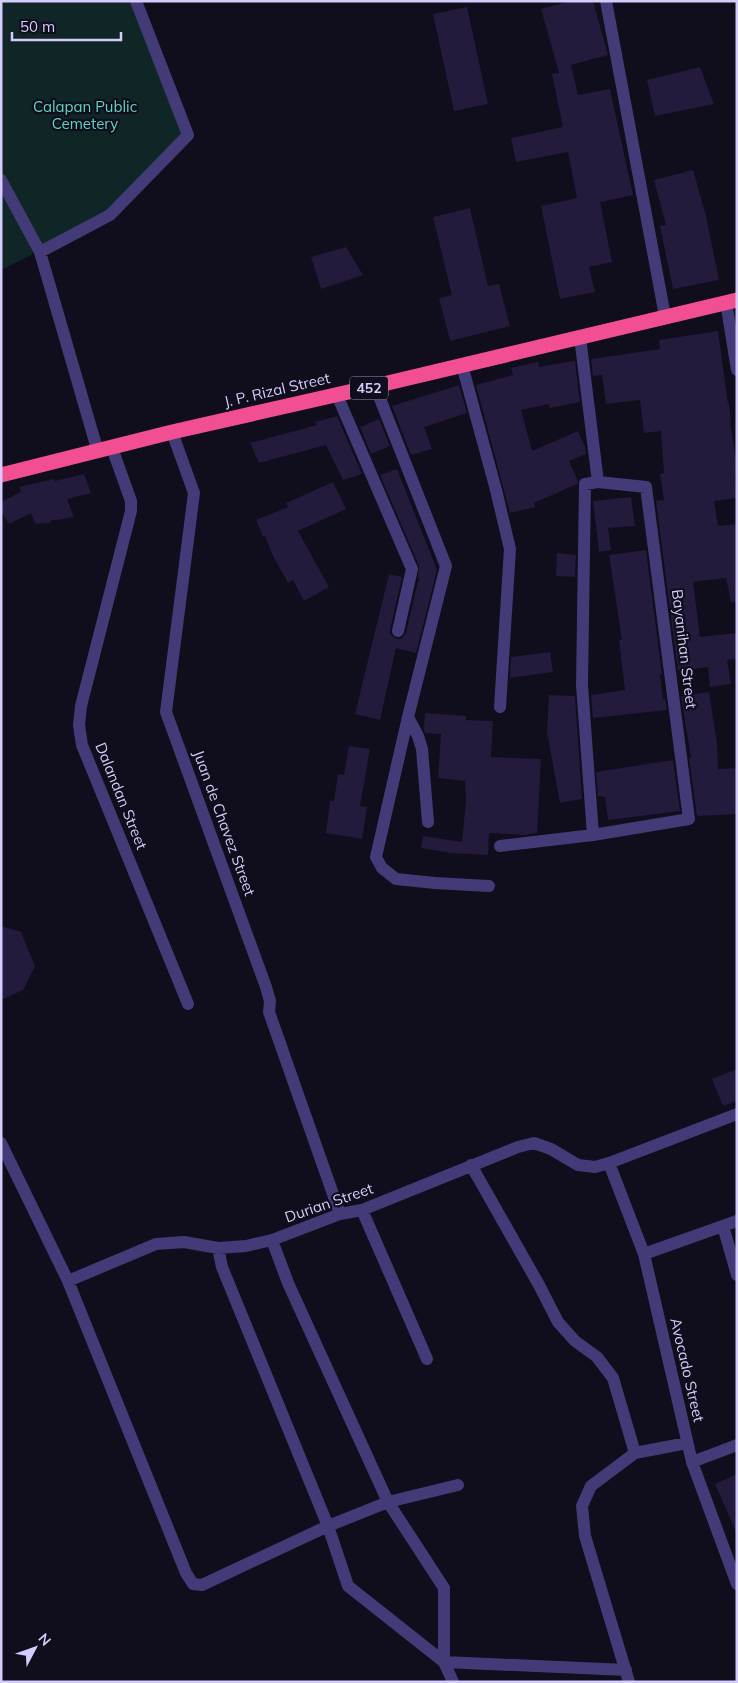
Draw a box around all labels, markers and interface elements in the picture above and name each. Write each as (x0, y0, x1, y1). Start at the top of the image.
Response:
scale bar (12, 10, 121, 42)
text: 50 m (20, 17, 55, 36)
park label: Calapan Public Cemetery (33, 97, 137, 133)
street label: J. P. Rizal Street (222, 368, 332, 411)
road number: 452 (350, 376, 388, 399)
street label: Bayanihan Street (668, 588, 701, 710)
street label: Dalandan Street (91, 740, 152, 852)
street label: Juan de Chavez Street (189, 747, 260, 898)
street label: Durian Street (282, 1179, 375, 1226)
street label: Avocado Street (666, 1316, 709, 1424)
north arrow (10, 1623, 60, 1673)
text: N (35, 1630, 55, 1649)

